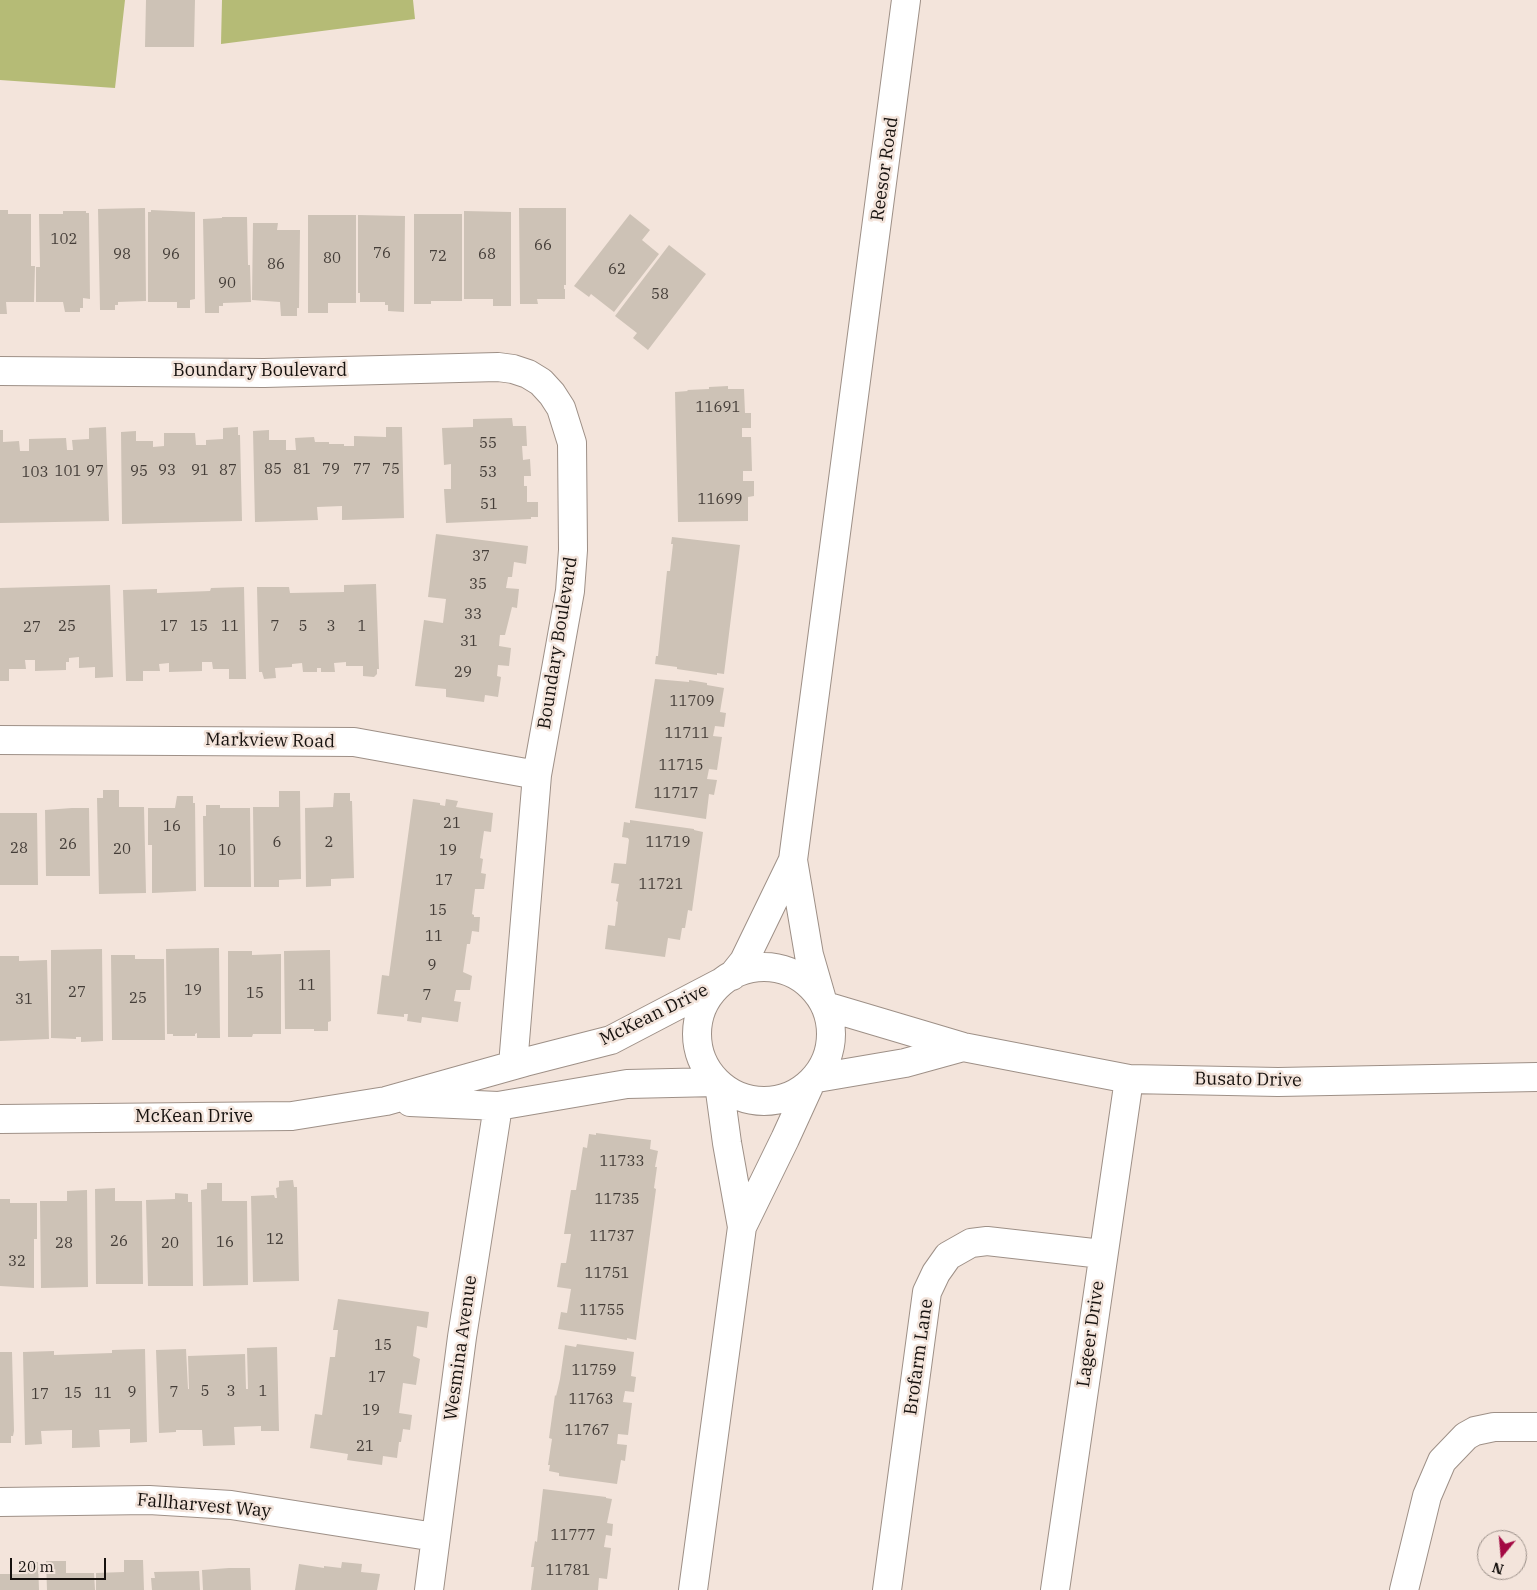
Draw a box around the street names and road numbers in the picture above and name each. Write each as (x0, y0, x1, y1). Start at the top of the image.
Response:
street label: Reesor Road (867, 115, 903, 223)
street label: Boundary Boulevard (173, 360, 347, 382)
street label: Boundary Boulevard (534, 555, 582, 731)
street label: Markview Road (205, 729, 335, 753)
street label: McKean Drive (596, 979, 712, 1051)
street label: Busato Drive (1194, 1068, 1302, 1092)
street label: McKean Drive (135, 1106, 253, 1128)
street label: Wesmina Avenue (440, 1274, 482, 1422)
street label: Lageer Drive (1073, 1280, 1109, 1388)
street label: Brofarm Lane (900, 1298, 938, 1416)
street label: Fallharvest Way (136, 1489, 272, 1523)

